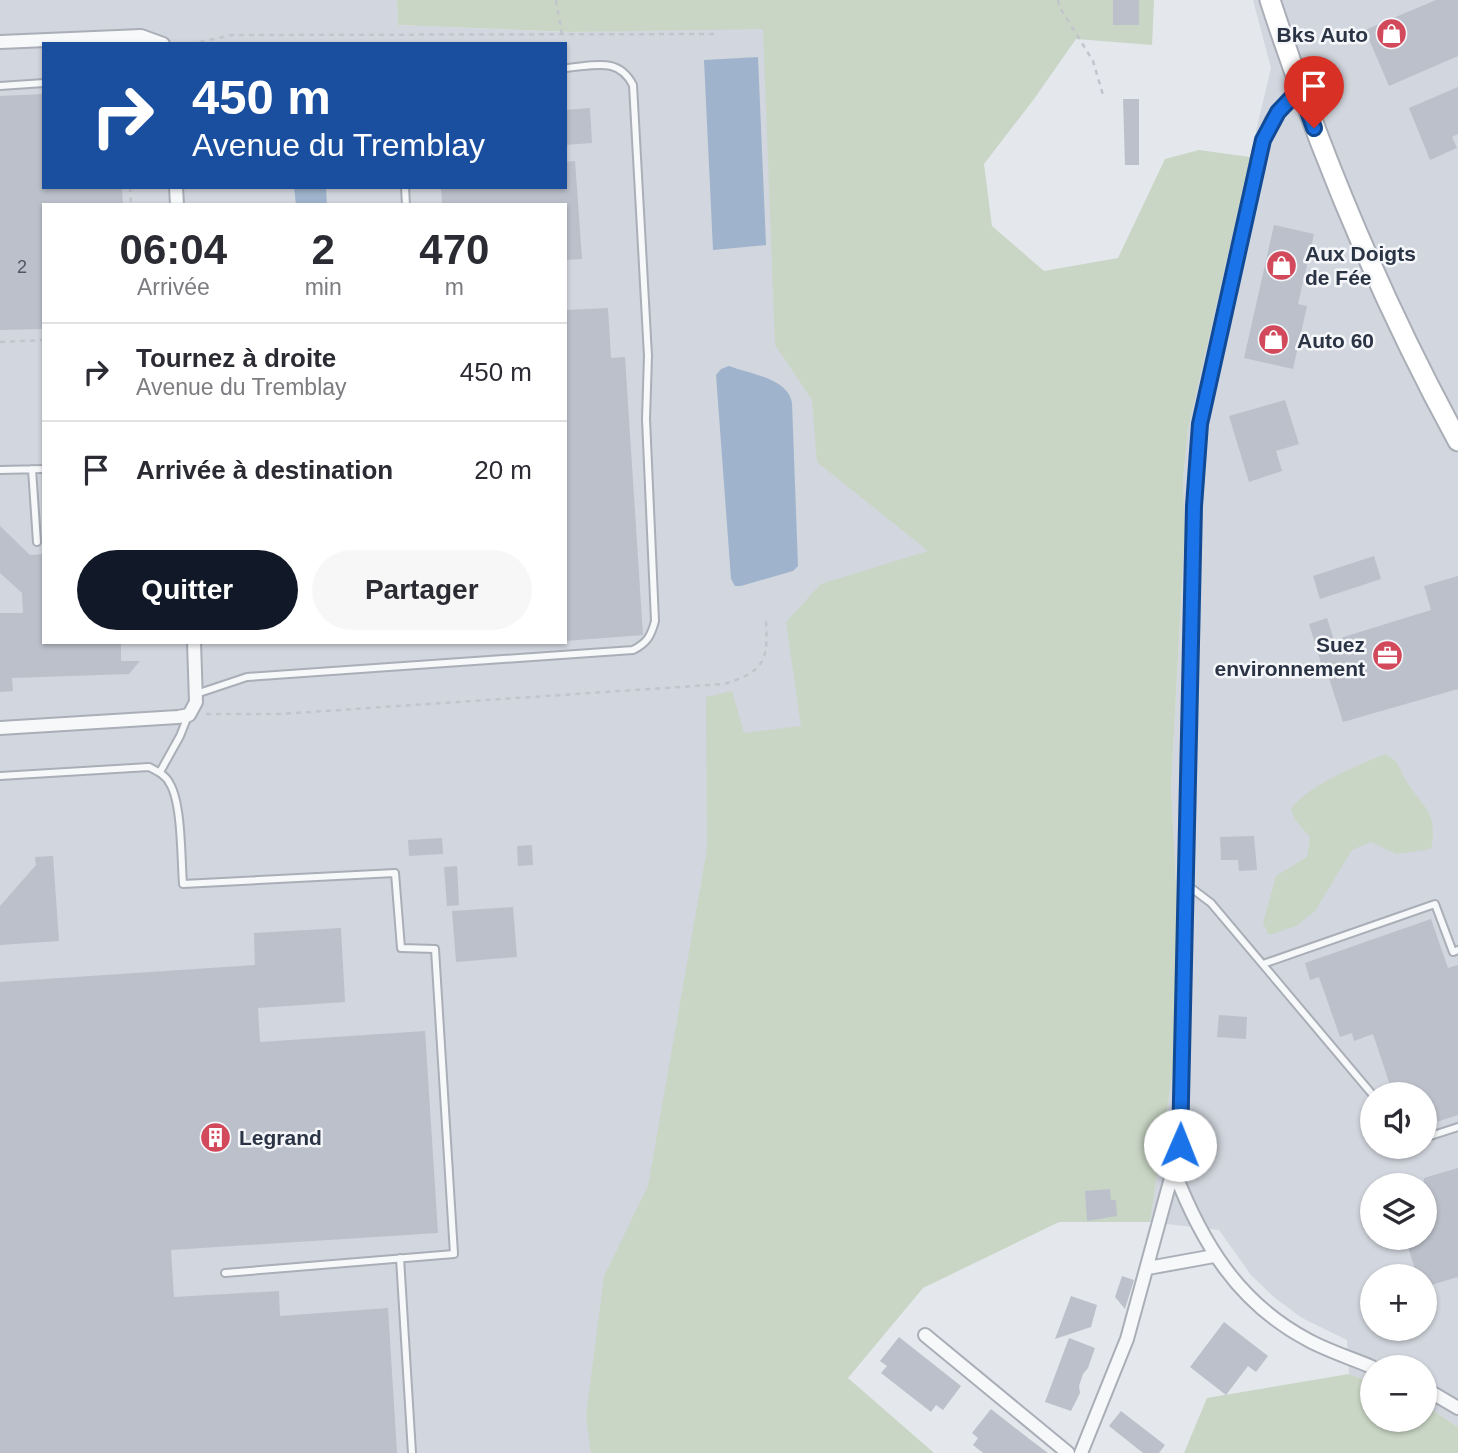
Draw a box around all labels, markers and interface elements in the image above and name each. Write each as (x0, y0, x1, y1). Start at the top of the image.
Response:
shop icon: Bks Auto (1374, 17, 1408, 51)
place label: Bks Auto (1277, 23, 1368, 46)
pin (1284, 56, 1344, 128)
icon: arrive (1295, 67, 1333, 105)
icon: right (77, 70, 168, 161)
text: 450 m (192, 70, 331, 124)
text: Avenue du Tremblay (192, 127, 485, 163)
text: 06:04 (120, 226, 227, 273)
text: 2 (311, 226, 335, 273)
text: 470 (419, 226, 489, 273)
place label: Aux Doigts de Fée (1305, 242, 1416, 289)
shop icon: Aux Doigts de Fée (1265, 248, 1299, 282)
house number: 2 (17, 257, 27, 277)
text: Arrivée (137, 274, 210, 300)
text: min (305, 274, 342, 300)
text: m (445, 274, 464, 300)
shop icon: Auto 60 (1257, 323, 1291, 357)
place label: Auto 60 (1297, 329, 1374, 352)
text: Tournez à droite (136, 343, 336, 373)
icon: right (77, 353, 115, 391)
text: 450 m (460, 357, 532, 387)
text: Avenue du Tremblay (136, 374, 347, 400)
icon: arrive (77, 451, 115, 489)
text: Arrivée à destination (136, 455, 393, 485)
text: 20 m (474, 455, 532, 485)
button: Quitter (77, 550, 298, 630)
button: Partager (312, 550, 532, 630)
place label: Suez environnement (1214, 633, 1365, 680)
office icon: Suez environnement (1371, 639, 1405, 673)
map controls (1360, 1082, 1437, 1432)
button: sound (1360, 1082, 1437, 1159)
position arrow (1143, 1108, 1217, 1182)
building icon: Legrand (199, 1120, 233, 1154)
place label: Legrand (239, 1126, 322, 1149)
button: layers (1360, 1173, 1437, 1250)
button: + (1360, 1264, 1437, 1341)
button: − (1360, 1355, 1437, 1432)

